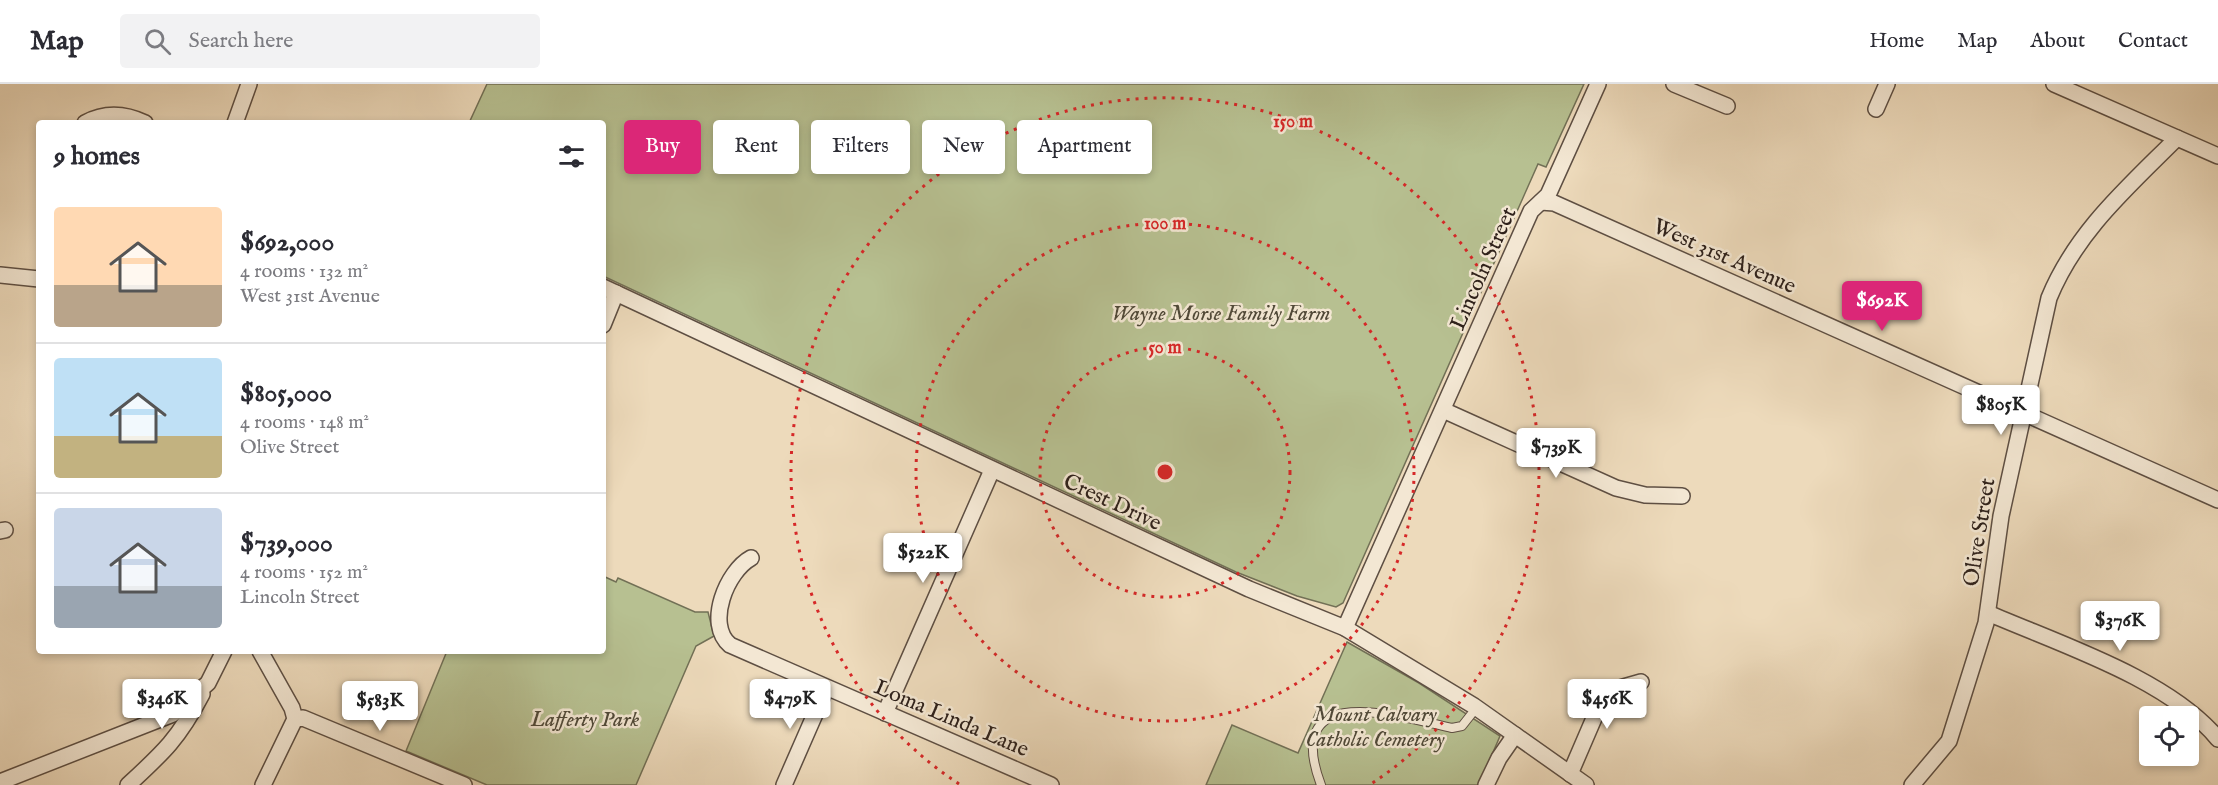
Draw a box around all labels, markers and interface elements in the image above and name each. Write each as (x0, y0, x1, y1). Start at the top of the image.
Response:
search box (120, 14, 540, 68)
text: Map (30, 24, 84, 59)
icon: search (141, 25, 174, 58)
text: Search here (189, 27, 293, 55)
text: Home (1869, 28, 1924, 55)
text: Map (1957, 28, 1997, 55)
text: About (2030, 28, 2085, 55)
text: Contact (2118, 28, 2188, 55)
text: 150 m (1273, 111, 1313, 134)
chip: Buy (624, 120, 701, 174)
chip: Rent (713, 120, 799, 174)
chip: Filters (811, 120, 910, 174)
chip: New (922, 120, 1005, 174)
chip: Apartment (1017, 120, 1152, 174)
text: 9 homes (54, 140, 140, 173)
icon: filters (555, 140, 588, 173)
street label: Lincoln Street (1444, 203, 1524, 335)
text: 100 m (1144, 213, 1186, 236)
street label: West 31st Avenue (1648, 213, 1800, 301)
text: $692,000 (240, 226, 334, 259)
icon: home (102, 231, 174, 303)
text: 4 rooms · 132 m² (240, 259, 368, 284)
pin: $692K (1840, 281, 1924, 332)
text: West 31st Avenue (240, 284, 380, 309)
text: $692K (1856, 288, 1908, 313)
park label: Wayne Morse Family Farm (1112, 300, 1330, 328)
text: 50 m (1148, 337, 1182, 360)
text: $805,000 (240, 377, 332, 410)
icon: home (102, 382, 174, 454)
pin: $805K (1959, 385, 2043, 436)
text: $805K (1976, 392, 2026, 417)
text: 4 rooms · 148 m² (240, 410, 369, 435)
pin: $739K (1514, 428, 1598, 479)
text: Olive Street (240, 435, 339, 460)
text: $739K (1530, 435, 1582, 460)
centre of rings (1155, 462, 1175, 482)
street label: Crest Drive (1059, 468, 1166, 538)
street label: Olive Street (1958, 476, 2002, 588)
text: $739,000 (240, 527, 333, 560)
icon: home (102, 532, 174, 604)
pin: $522K (881, 533, 965, 584)
text: $522K (897, 540, 949, 565)
text: 4 rooms · 152 m² (240, 560, 368, 585)
text: Lincoln Street (240, 585, 360, 610)
pin: $376K (2078, 601, 2162, 652)
text: $376K (2095, 608, 2145, 633)
street label: Loma Linda Lane (870, 674, 1033, 764)
pin: $346K (120, 679, 204, 730)
pin: $479K (748, 679, 832, 730)
pin: $456K (1565, 679, 1649, 730)
pin: $583K (338, 681, 422, 732)
text: $346K (136, 686, 188, 711)
text: $479K (764, 686, 816, 711)
text: $456K (1582, 686, 1632, 711)
text: $583K (356, 688, 404, 713)
park label: Mount Calvary Catholic Cemetery (1306, 701, 1445, 754)
park label: Lafferty Park (530, 706, 639, 734)
map controls (2139, 706, 2199, 766)
button: locate (2139, 706, 2199, 766)

